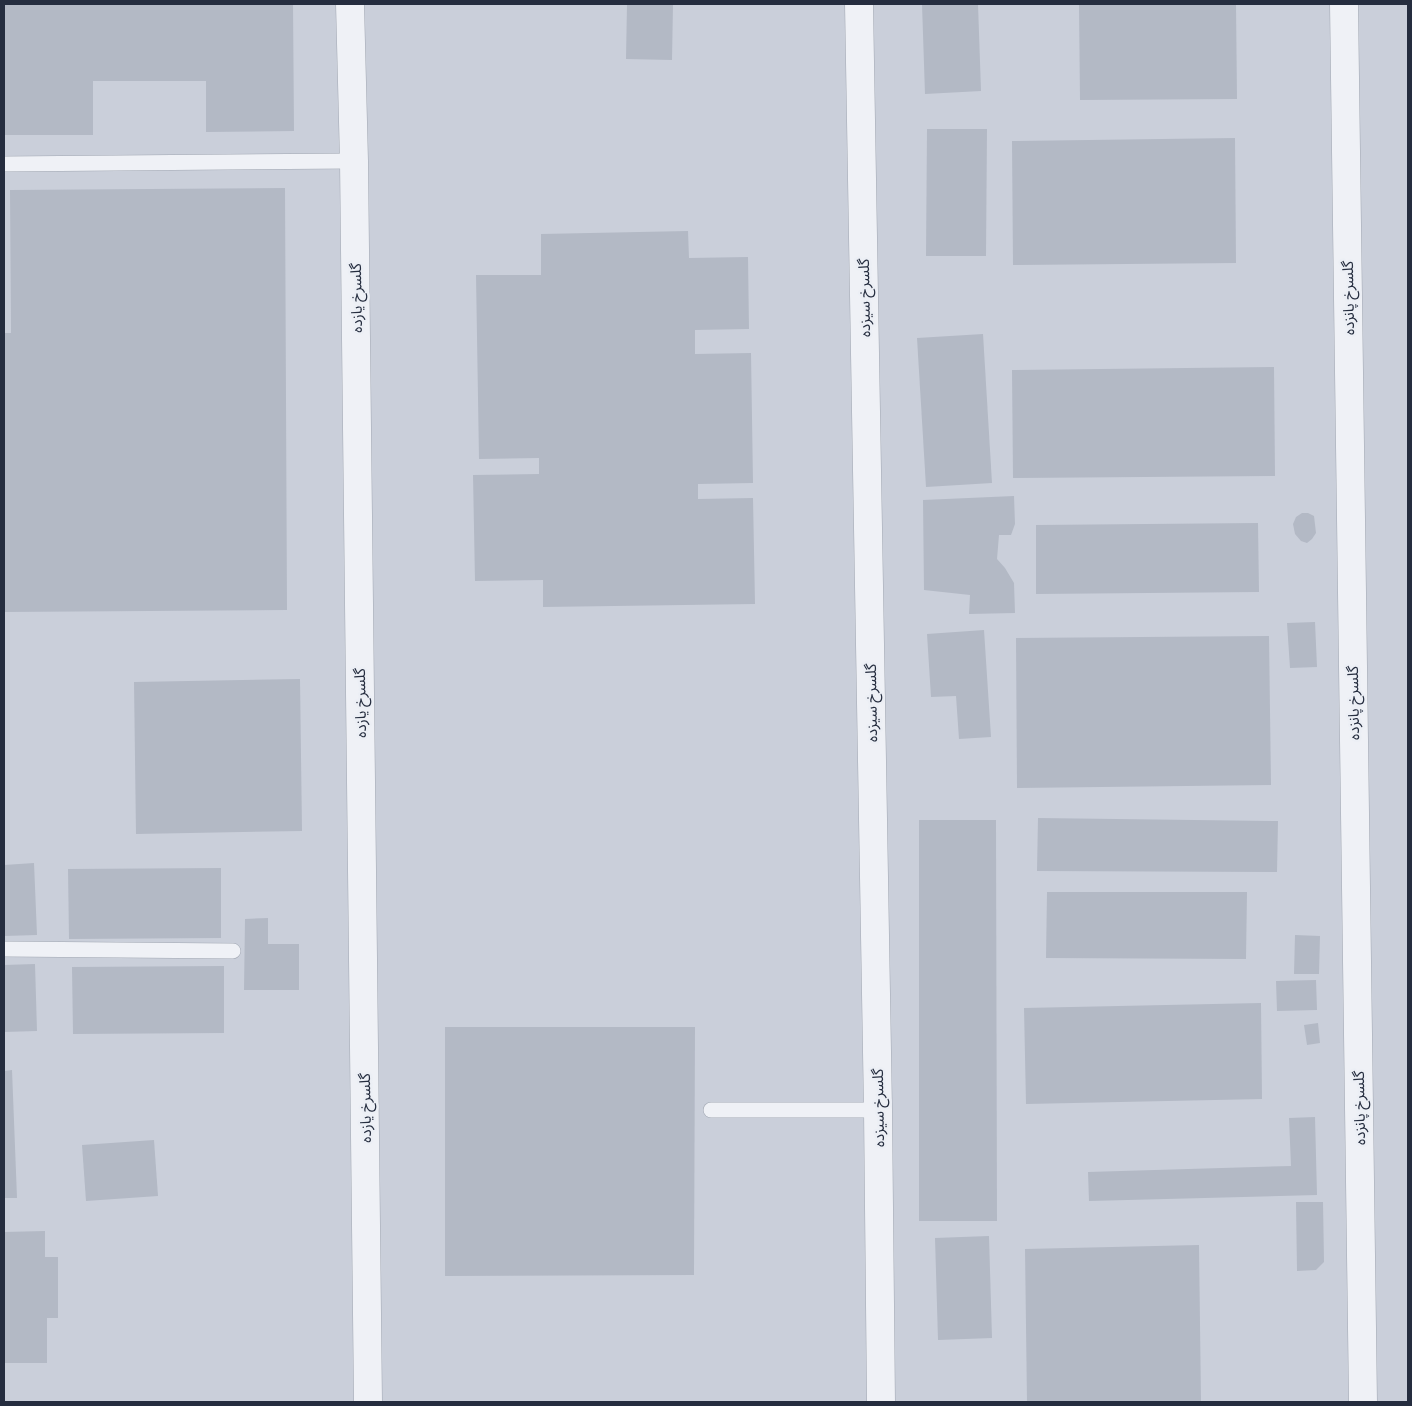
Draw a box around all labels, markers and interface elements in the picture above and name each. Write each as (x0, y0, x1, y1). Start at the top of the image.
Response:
street label: گلسرخ سیزده (853, 258, 877, 337)
street label: گلسرخ پانزده (1337, 260, 1361, 335)
street label: گلسرخ یازده (345, 262, 369, 333)
street label: گلسرخ سیزده (860, 663, 884, 742)
street label: گلسرخ پانزده (1342, 665, 1366, 740)
street label: گلسرخ یازده (349, 667, 373, 738)
street label: گلسرخ سیزده (867, 1068, 891, 1147)
street label: گلسرخ پانزده (1348, 1070, 1372, 1145)
street label: گلسرخ یازده (354, 1072, 378, 1143)

